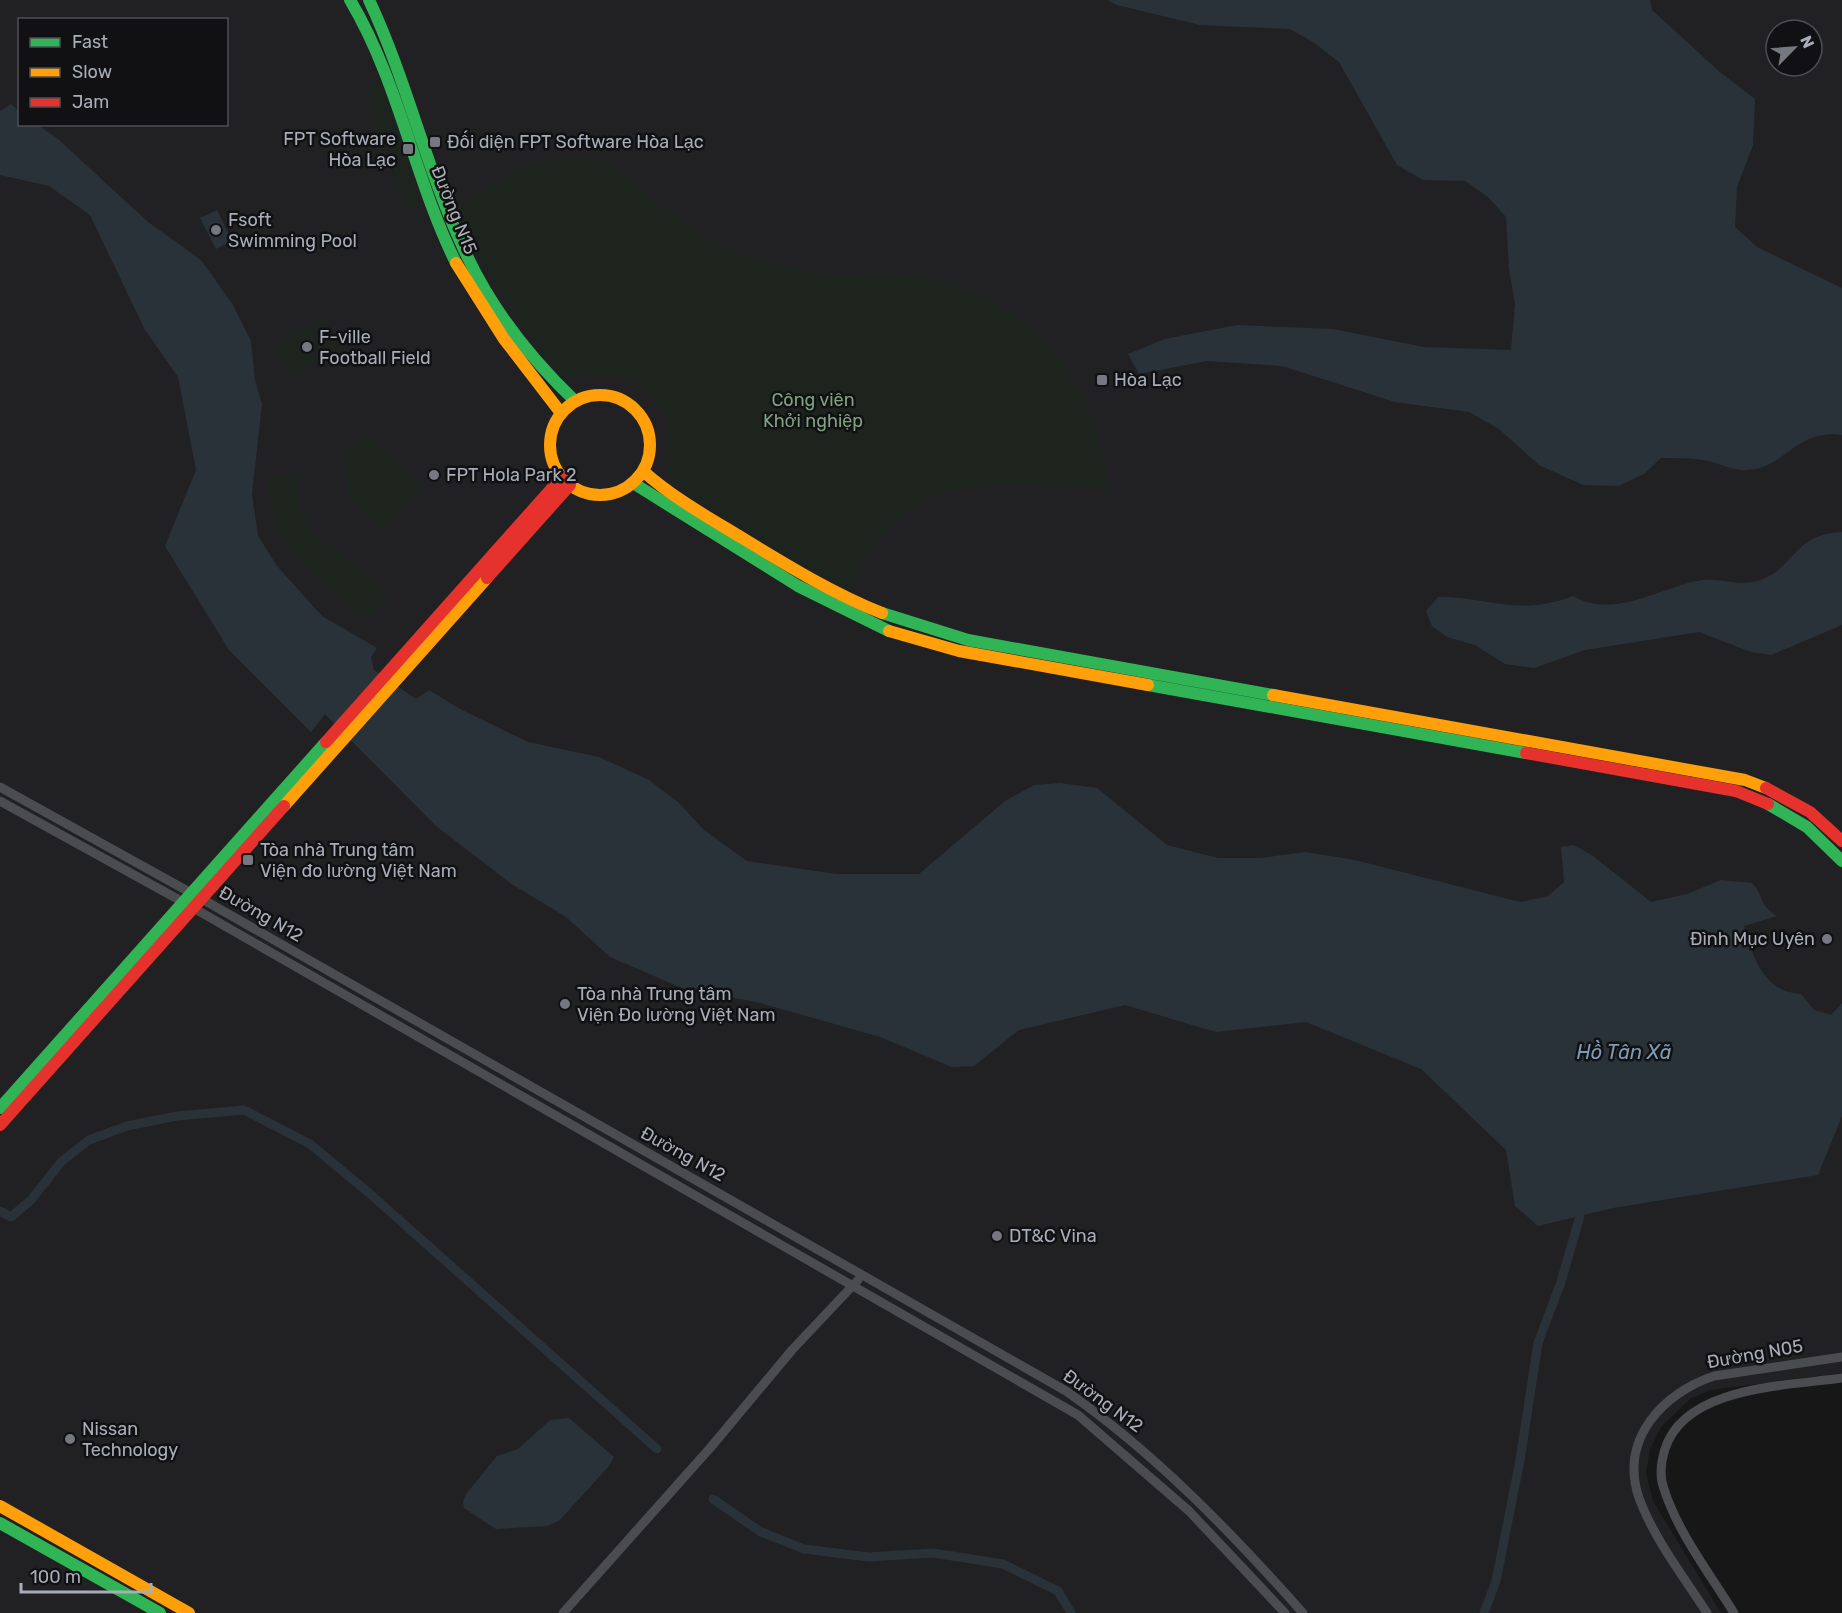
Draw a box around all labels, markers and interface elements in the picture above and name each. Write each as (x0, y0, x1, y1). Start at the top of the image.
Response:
legend (18, 18, 228, 126)
north arrow (1764, 18, 1824, 78)
text: Fast (72, 31, 108, 53)
text: N (1796, 33, 1818, 51)
text: Slow (72, 61, 112, 83)
text: Jam (72, 91, 109, 113)
place label: FPT Software Hòa Lạc (283, 128, 396, 171)
place label: Đối diện FPT Software Hòa Lạc (447, 130, 704, 153)
marker: Đối diện FPT Software Hòa Lạc (428, 135, 442, 149)
marker: FPT Software Hòa Lạc (401, 142, 415, 156)
street label: Đường N15 (426, 163, 482, 257)
place label: Fsoft Swimming Pool (228, 209, 357, 252)
marker: Fsoft Swimming Pool (209, 223, 223, 237)
place label: F-ville Football Field (319, 326, 431, 369)
marker: F-ville Football Field (300, 340, 314, 354)
place label: Hòa Lạc (1114, 369, 1182, 391)
marker: Hòa Lạc (1095, 373, 1109, 387)
park label: Công viên Khởi nghiệp (763, 389, 863, 432)
place label: FPT Hola Park 2 (446, 464, 577, 486)
marker: FPT Hola Park 2 (427, 468, 441, 482)
place label: Tòa nhà Trung tâm Viện đo lường Việt Nam (260, 839, 457, 882)
marker: Tòa nhà Trung tâm Viện đo lường Việt Nam (241, 853, 255, 867)
street label: Đường N12 (215, 881, 307, 947)
place label: Đình Mục Uyên (1690, 928, 1815, 950)
marker: Đình Mục Uyên (1820, 932, 1834, 946)
place label: Tòa nhà Trung tâm Viện Đo lường Việt Nam (577, 983, 776, 1026)
marker: Tòa nhà Trung tâm Viện Đo lường Việt Nam (558, 997, 572, 1011)
water label: Hồ Tân Xã (1577, 1040, 1672, 1064)
street label: Đường N12 (637, 1122, 729, 1186)
place label: DT&C Vina (1009, 1225, 1097, 1247)
marker: DT&C Vina (990, 1229, 1004, 1243)
street label: Đường N05 (1705, 1335, 1805, 1373)
street label: Đường N12 (1059, 1365, 1147, 1437)
place label: Nissan Technology (82, 1418, 178, 1461)
marker: Nissan Technology (63, 1432, 77, 1446)
scale bar (21, 1556, 152, 1594)
text: 100 m (30, 1566, 81, 1588)

